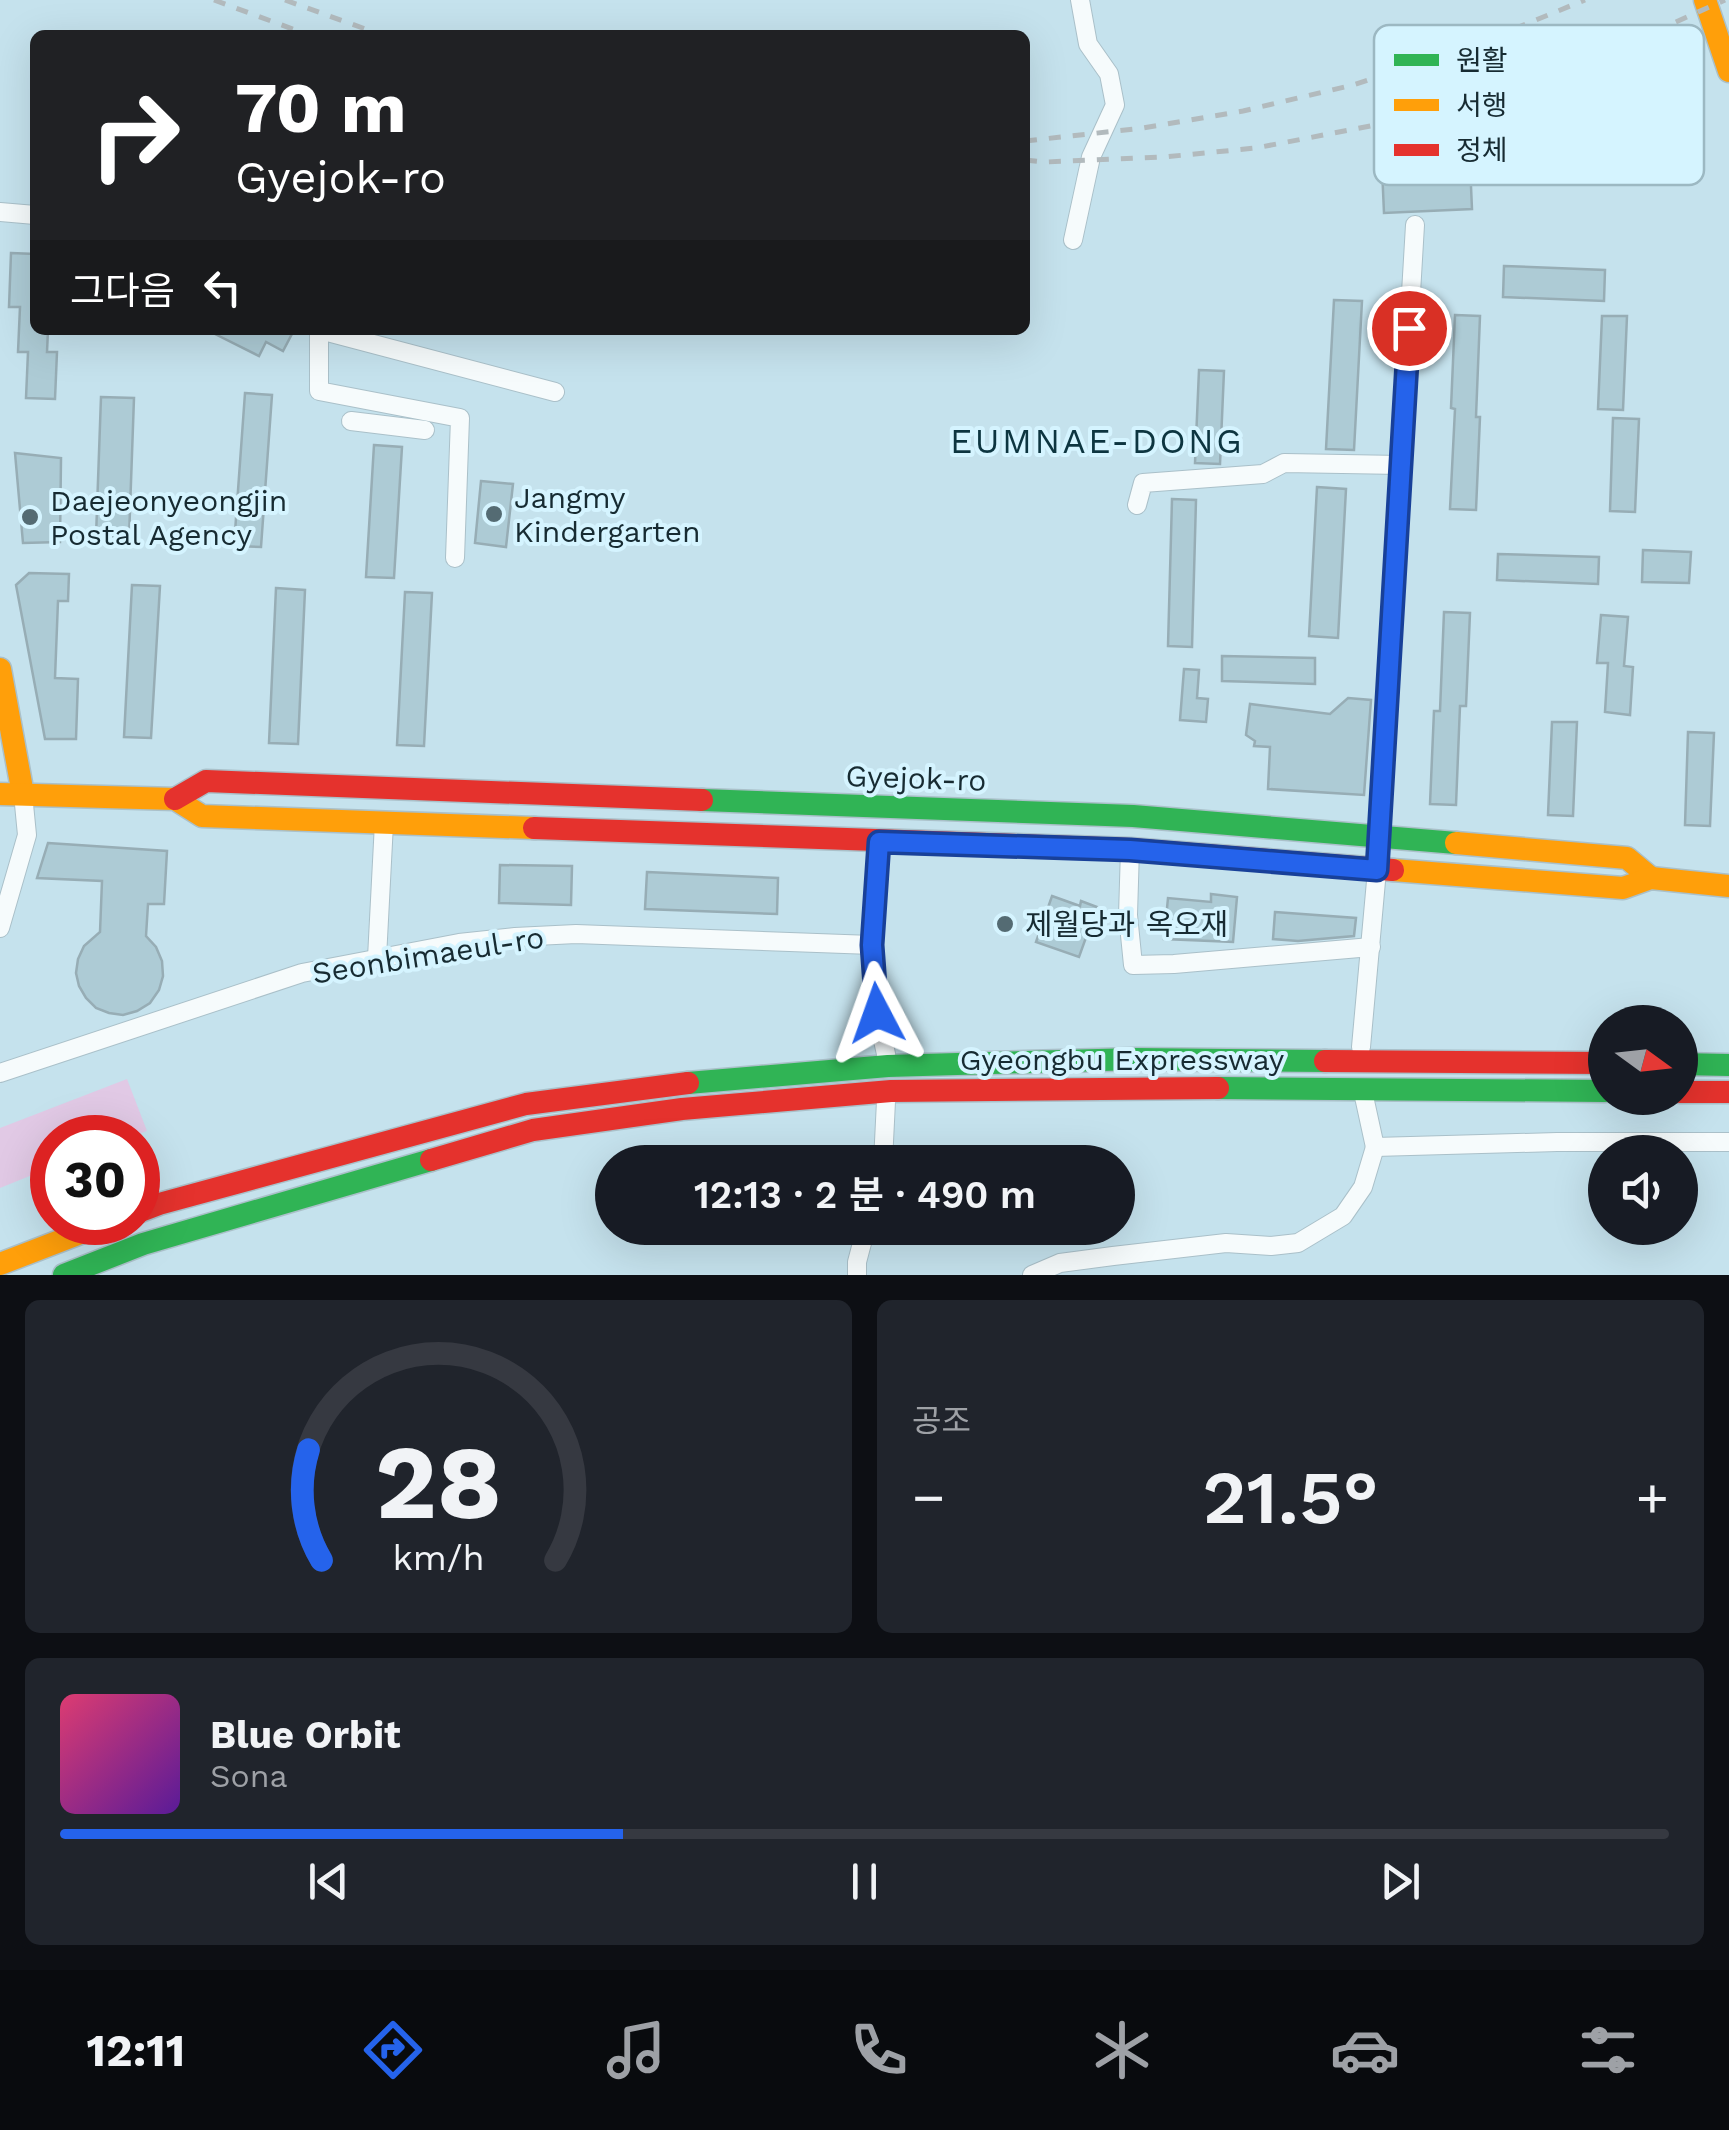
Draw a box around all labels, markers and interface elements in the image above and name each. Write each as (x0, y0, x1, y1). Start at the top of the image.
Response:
legend (1374, 25, 1704, 185)
text: 원활 (1456, 44, 1508, 77)
text: 70 m (235, 67, 407, 149)
icon: right (70, 70, 200, 200)
text: 서행 (1456, 89, 1508, 122)
text: 정체 (1456, 134, 1508, 167)
text: Gyejok-ro (235, 151, 446, 204)
icon: left (195, 260, 250, 315)
text: 그다음 (70, 269, 175, 313)
pin (1367, 286, 1452, 371)
icon: arrive (1382, 301, 1437, 356)
district label: EUMNAE-DONG (950, 420, 1244, 462)
place label: Jangmy Kindergarten (514, 480, 701, 549)
place label: Daejeonyeongjin Postal Agency (50, 483, 287, 552)
marker: Jangmy Kindergarten (483, 503, 505, 525)
marker: Daejeonyeongjin Postal Agency (19, 506, 41, 528)
street label: Gyejok-ro (845, 758, 987, 798)
place label: 제월당과 옥오재 (1025, 907, 1228, 942)
marker: 제월당과 옥오재 (994, 913, 1016, 935)
street label: Seonbimaeul-ro (310, 919, 546, 991)
position arrow (825, 961, 929, 1065)
north arrow (1588, 1005, 1698, 1115)
map controls (1588, 1005, 1698, 1245)
street label: Gyeongbu Expressway (960, 1042, 1285, 1077)
speed limit sign: 30 (30, 1115, 160, 1245)
button: sound (1588, 1135, 1698, 1245)
text: 12:13 · 2 분 · 490 m (694, 1173, 1036, 1217)
text: 공조 (912, 1402, 971, 1440)
text: 28 (375, 1421, 502, 1543)
text: 21.5° (1202, 1453, 1379, 1541)
text: − (912, 1465, 945, 1529)
text: + (1636, 1465, 1669, 1529)
text: km/h (392, 1537, 485, 1579)
text: Blue Orbit (210, 1713, 401, 1757)
text: Sona (210, 1757, 288, 1795)
icon: previous (301, 1854, 356, 1909)
icon: pause (837, 1854, 892, 1909)
icon: next (1373, 1854, 1428, 1909)
icon: directions (358, 2015, 428, 2085)
icon: music (601, 2015, 671, 2085)
icon: phone (844, 2015, 914, 2085)
icon: climate (1087, 2015, 1157, 2085)
icon: car (1330, 2015, 1400, 2085)
icon: filters (1573, 2015, 1643, 2085)
text: 12:11 (86, 2024, 185, 2077)

